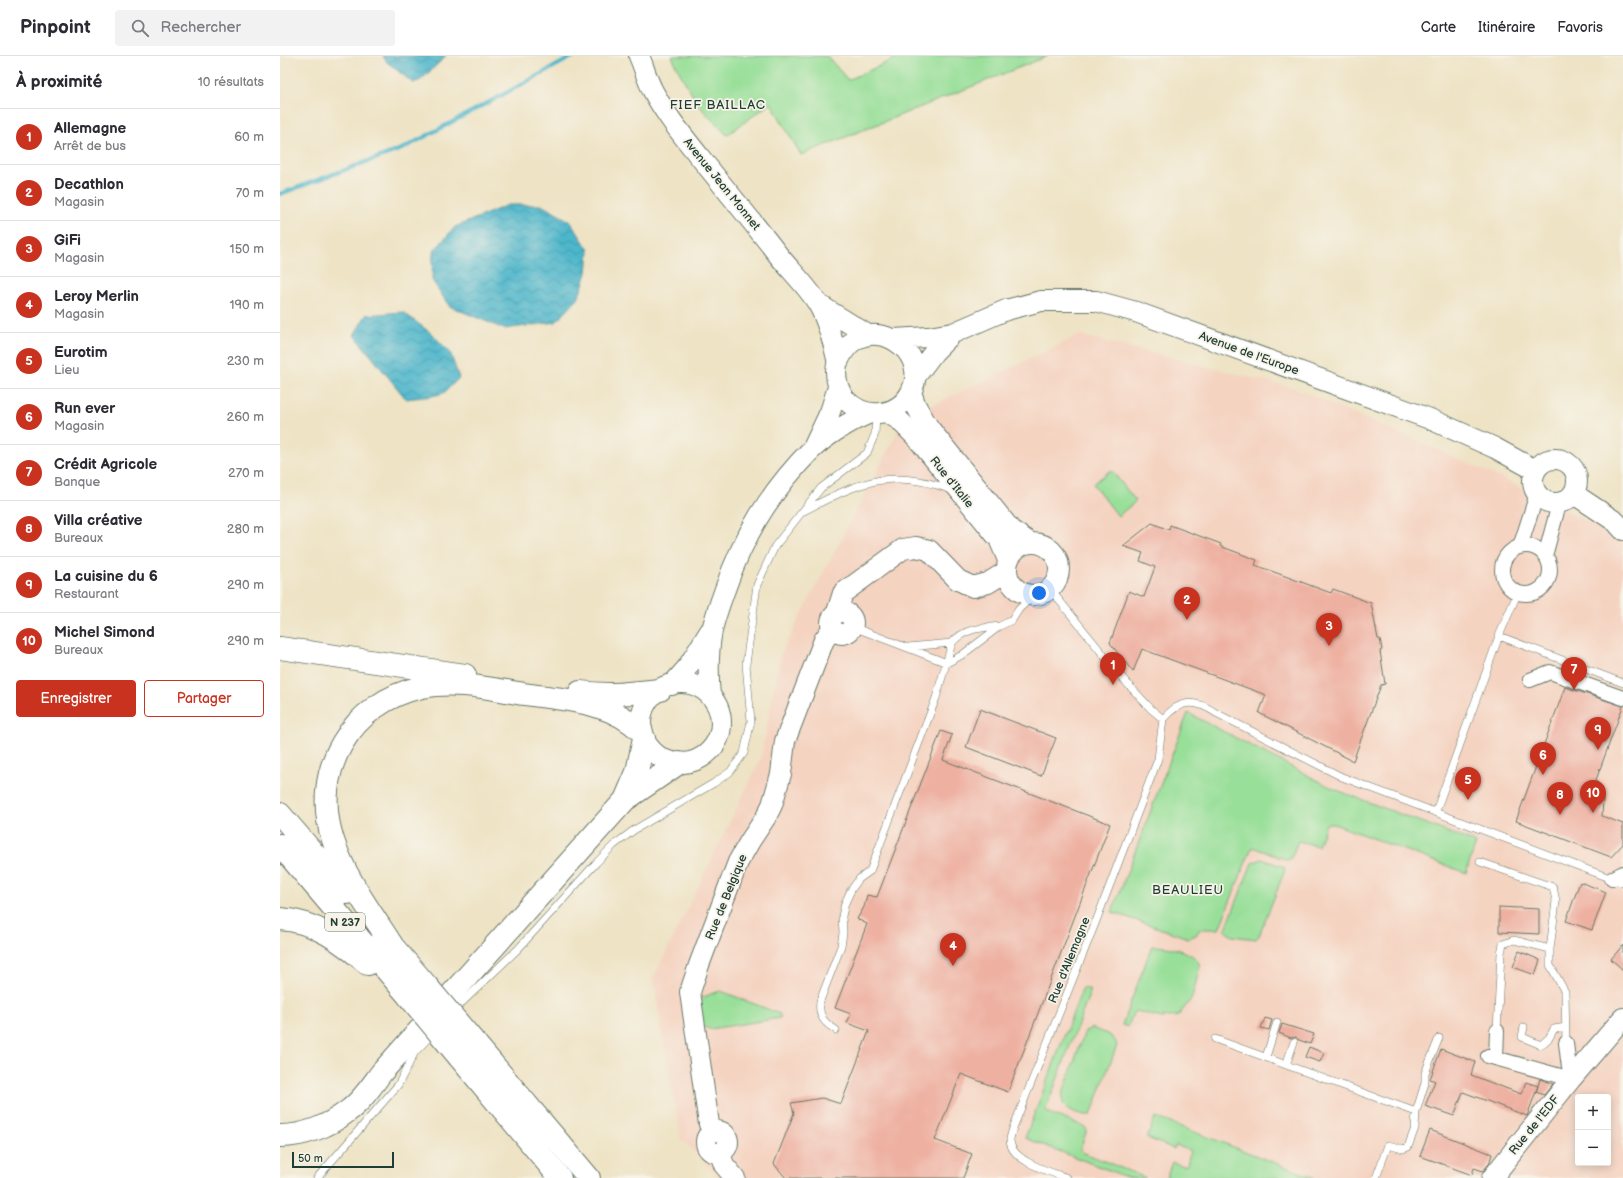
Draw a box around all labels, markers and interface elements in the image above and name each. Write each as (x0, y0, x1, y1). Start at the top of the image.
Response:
search box (115, 10, 395, 46)
text: Pinpoint (20, 16, 91, 39)
icon: search (129, 17, 151, 39)
text: Rechercher (161, 18, 241, 37)
text: Carte (1421, 19, 1456, 36)
text: Itinéraire (1478, 19, 1535, 36)
text: Favoris (1557, 19, 1603, 36)
text: À proximité (16, 72, 102, 92)
text: 10 résultats (198, 74, 264, 90)
district label: FIEF BAILLAC (670, 97, 766, 113)
text: Allemagne (54, 119, 126, 138)
text: 1 (26, 129, 32, 145)
text: 60 m (234, 129, 264, 145)
street label: Avenue Jean Monnet (680, 135, 764, 234)
text: Arrêt de bus (54, 138, 126, 154)
text: Decathlon (54, 175, 124, 194)
text: 2 (25, 185, 33, 201)
text: 70 m (236, 185, 264, 201)
text: Magasin (54, 194, 104, 210)
text: GiFi (54, 231, 81, 250)
text: 3 (25, 241, 33, 257)
text: 150 m (230, 241, 264, 257)
text: Magasin (54, 250, 104, 266)
text: Leroy Merlin (54, 287, 139, 306)
text: 4 (25, 297, 33, 313)
text: 190 m (230, 297, 264, 313)
text: Magasin (54, 306, 104, 322)
street label: Avenue de l'Europe (1197, 328, 1301, 379)
text: Eurotim (54, 343, 108, 362)
text: 5 (25, 353, 33, 369)
text: 230 m (227, 353, 264, 369)
text: Lieu (54, 362, 79, 378)
text: Run ever (54, 399, 115, 418)
text: 6 (25, 409, 33, 425)
text: 260 m (226, 409, 264, 425)
text: Magasin (54, 418, 104, 434)
street label: Rue d'Italie (926, 454, 977, 511)
text: Crédit Agricole (54, 455, 157, 474)
text: 7 (25, 465, 33, 481)
text: 270 m (228, 465, 264, 481)
text: Banque (54, 474, 100, 490)
text: Villa créative (54, 511, 142, 530)
text: 8 (25, 521, 33, 537)
text: 280 m (227, 521, 264, 537)
text: Bureaux (54, 530, 103, 546)
text: La cuisine du 6 (54, 567, 158, 586)
text: 9 (25, 577, 33, 593)
text: 290 m (227, 577, 264, 593)
your location (1029, 583, 1049, 603)
text: Restaurant (54, 586, 119, 602)
pin: 2 (1174, 587, 1200, 620)
pin: 3 (1316, 613, 1342, 646)
text: Michel Simond (54, 623, 155, 642)
text: 10 (22, 633, 36, 649)
text: 290 m (227, 633, 264, 649)
text: Bureaux (54, 642, 103, 658)
pin: 1 (1100, 652, 1126, 685)
pin: 7 (1561, 657, 1587, 690)
button: Enregistrer (16, 680, 136, 717)
button: Partager (144, 680, 264, 717)
pin: 9 (1585, 717, 1611, 750)
pin: 6 (1530, 742, 1556, 775)
pin: 5 (1455, 767, 1481, 800)
pin: 10 (1580, 780, 1606, 813)
pin: 8 (1547, 782, 1573, 815)
street label: Rue de Belgique (702, 852, 751, 942)
district label: BEAULIEU (1152, 882, 1224, 898)
road number: N 237 (325, 913, 365, 931)
street label: Rue d'Allemagne (1045, 915, 1094, 1005)
pin: 4 (940, 933, 966, 966)
street label: Rue de l'EDF (1506, 1092, 1563, 1158)
map controls (1575, 1094, 1611, 1166)
button: + (1575, 1094, 1611, 1130)
button: − (1575, 1130, 1611, 1166)
scale bar (292, 1150, 394, 1169)
text: 50 m (298, 1152, 323, 1165)

